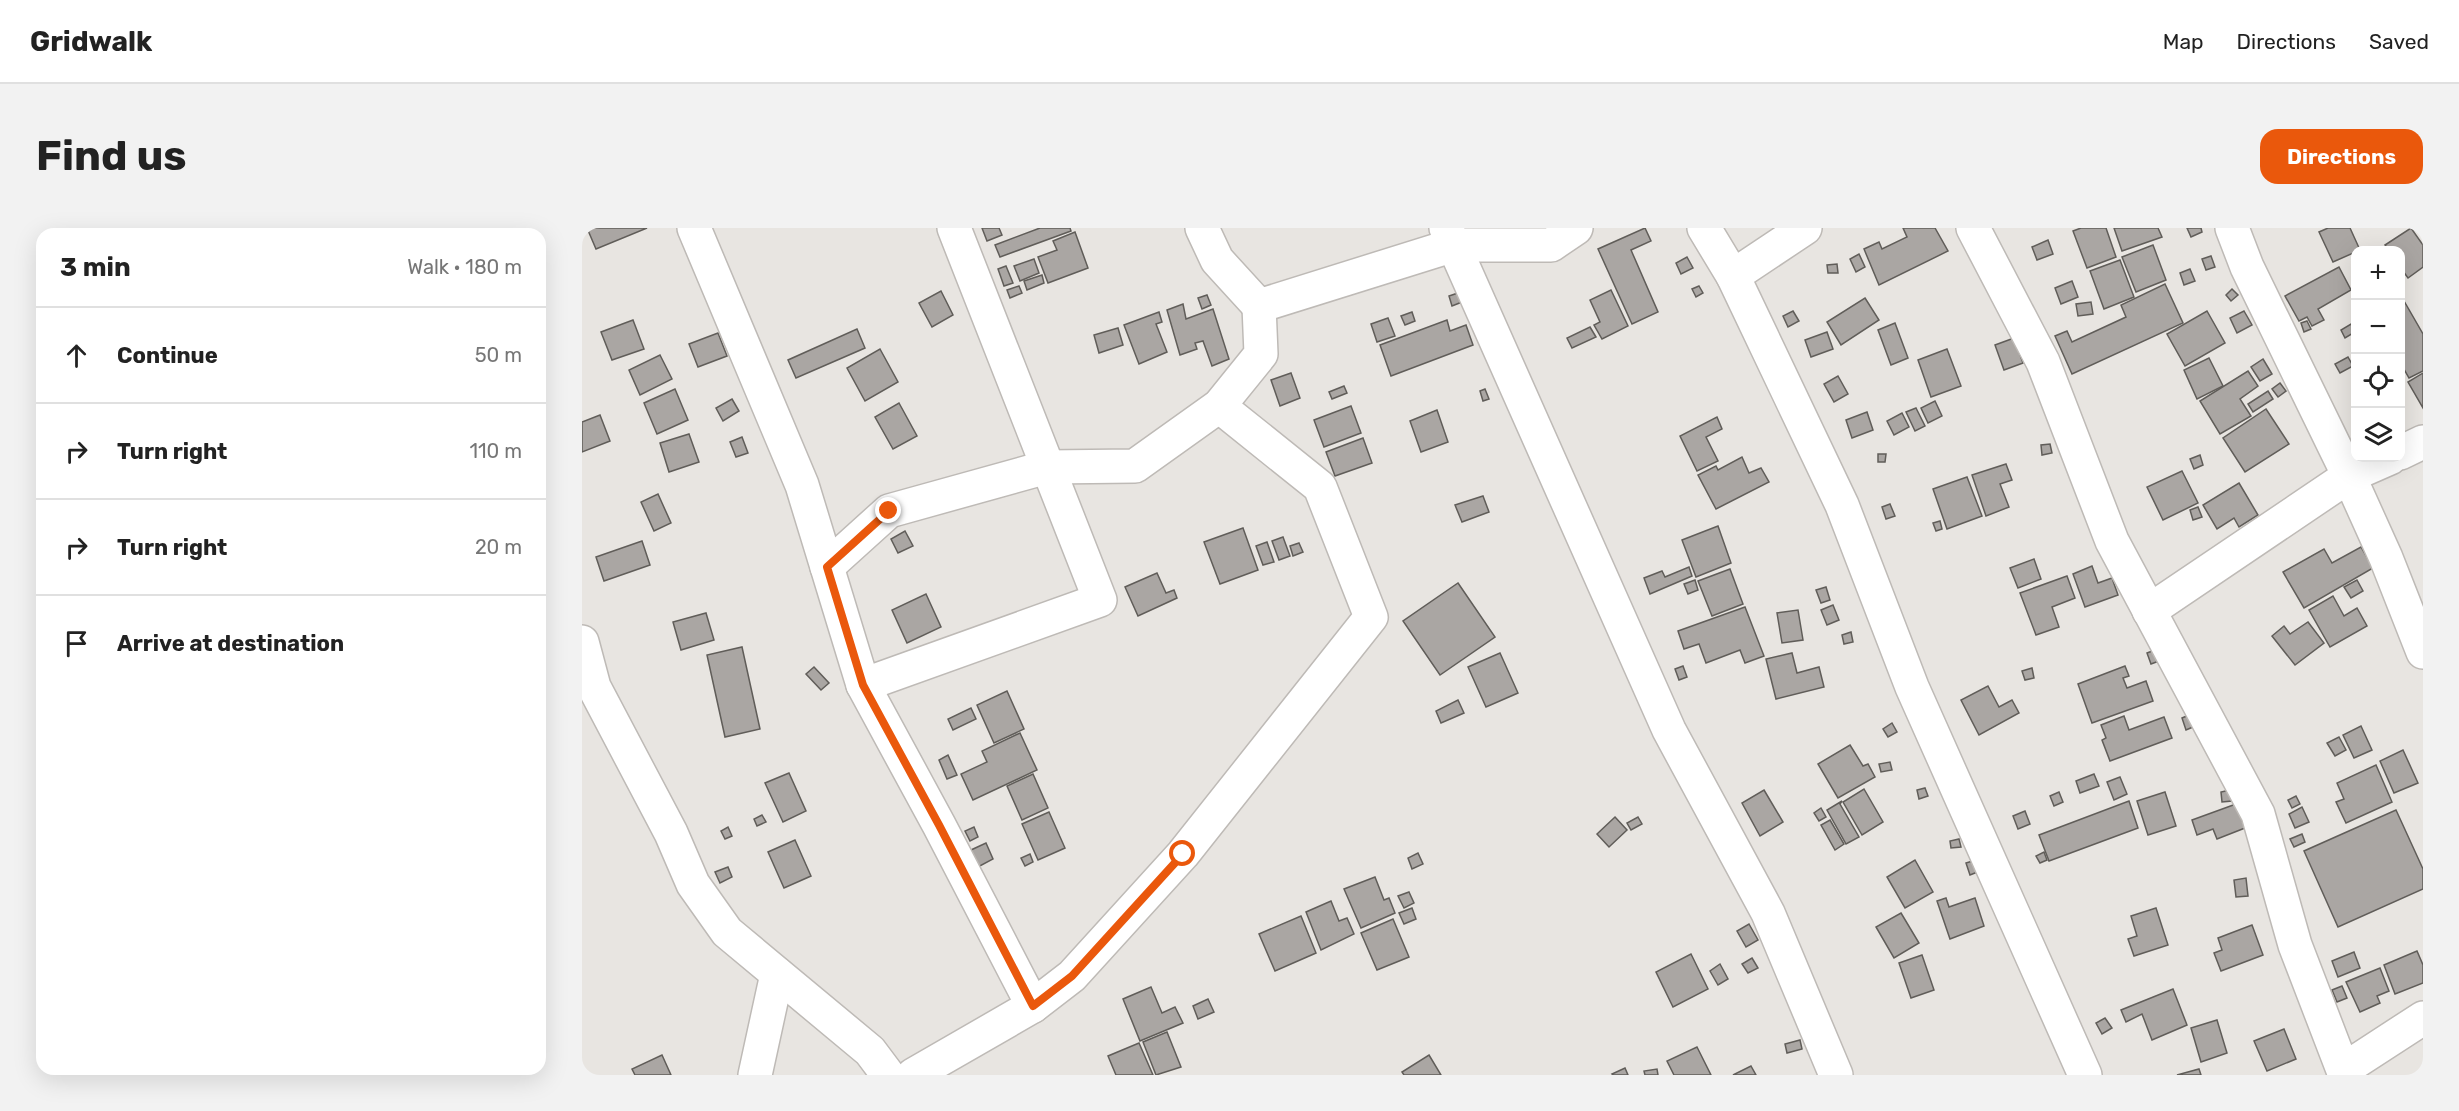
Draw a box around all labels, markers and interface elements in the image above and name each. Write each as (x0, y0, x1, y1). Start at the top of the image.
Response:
text: Gridwalk (30, 25, 152, 58)
text: Map (2163, 29, 2204, 54)
text: Directions (2237, 29, 2336, 54)
text: Saved (2369, 29, 2429, 54)
button: Directions (2260, 129, 2423, 184)
text: Find us (36, 131, 187, 181)
map controls (2351, 246, 2405, 462)
button: + (2351, 246, 2405, 300)
text: 3 min (60, 252, 131, 283)
text: Walk · 180 m (407, 255, 522, 279)
button: − (2351, 300, 2405, 354)
icon: ahead (60, 339, 93, 372)
text: Continue (117, 342, 218, 369)
text: 50 m (475, 343, 522, 367)
button: locate (2351, 354, 2405, 408)
button: layers (2351, 408, 2405, 462)
icon: right (60, 435, 93, 468)
text: Turn right (117, 438, 227, 465)
text: 110 m (470, 439, 522, 463)
route end (875, 497, 901, 523)
icon: right (60, 531, 93, 564)
text: Turn right (117, 534, 227, 561)
text: 20 m (475, 535, 522, 559)
icon: arrive (60, 627, 93, 660)
text: Arrive at destination (117, 630, 344, 657)
route start (1169, 840, 1195, 866)

